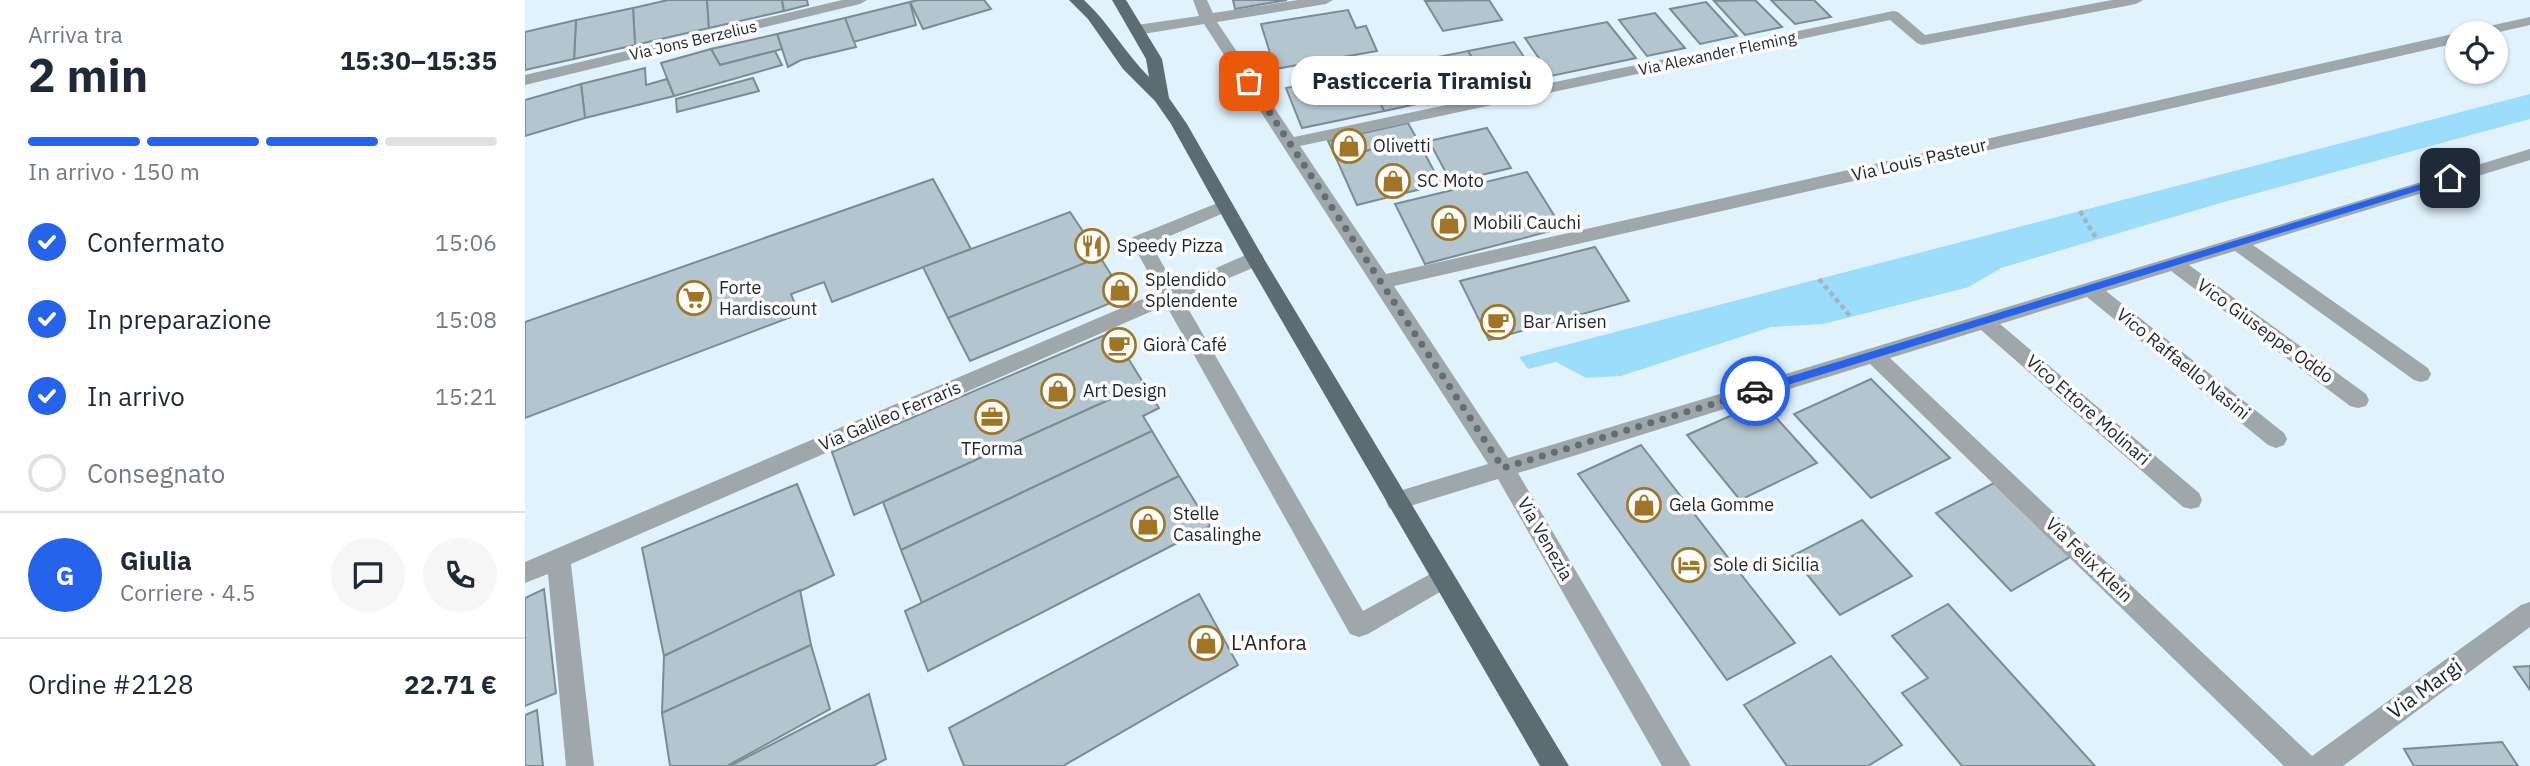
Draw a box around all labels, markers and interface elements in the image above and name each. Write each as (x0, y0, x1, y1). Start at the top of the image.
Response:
street label: Via Jons Berzelius (627, 16, 759, 64)
text: Arriva tra (28, 19, 123, 49)
map controls (2445, 21, 2508, 84)
button: locate (2445, 21, 2508, 84)
street label: Via Alexander Fleming (1637, 26, 1798, 79)
text: 15:30–15:35 (340, 43, 497, 77)
text: 2 min (28, 45, 148, 105)
pin (1219, 51, 1279, 111)
callout: Pasticceria Tiramisù (1291, 56, 1553, 106)
icon: bag (1230, 62, 1268, 100)
text: Pasticceria Tiramisù (1312, 65, 1532, 95)
shop icon: Olivetti (1330, 127, 1368, 165)
street label: Via Louis Pasteur (1849, 133, 1989, 186)
place label: Olivetti (1373, 134, 1431, 157)
pin (2420, 148, 2480, 208)
text: In arrivo · 150 m (28, 156, 200, 186)
icon: home (2431, 159, 2469, 197)
shop icon: SC Moto (1374, 162, 1412, 200)
place label: SC Moto (1417, 169, 1484, 192)
shop icon: Mobili Cauchi (1430, 204, 1468, 242)
place label: Mobili Cauchi (1473, 211, 1581, 234)
icon: check (28, 223, 66, 261)
text: Confermato (87, 225, 225, 259)
text: 15:06 (435, 227, 497, 257)
restaurant icon: Speedy Pizza (1073, 227, 1111, 265)
place label: Speedy Pizza (1117, 234, 1223, 257)
place label: Splendido Splendente (1145, 268, 1238, 312)
shop icon: Splendido Splendente (1101, 271, 1139, 309)
street label: Vico Giuseppe Oddo (2192, 273, 2338, 388)
place label: Forte Hardiscount (719, 276, 817, 320)
supermarket icon: Forte Hardiscount (675, 279, 713, 317)
icon: check (28, 300, 66, 338)
text: In preparazione (87, 302, 272, 336)
cafe icon: Bar Arisen (1479, 303, 1517, 341)
street label: Vico Raffaello Nasini (2112, 303, 2255, 425)
text: 15:08 (435, 304, 497, 334)
place label: Bar Arisen (1523, 310, 1607, 333)
cafe icon: Giorà Café (1100, 326, 1138, 364)
place label: Giorà Café (1143, 333, 1227, 356)
street label: Vico Ettore Molinari (2021, 349, 2155, 470)
courier (1720, 356, 1790, 426)
shop icon: Art Design (1039, 372, 1077, 410)
icon: car (1736, 372, 1774, 410)
street label: Via Galileo Ferraris (815, 375, 964, 456)
icon: check (28, 377, 66, 415)
text: In arrivo (87, 379, 185, 413)
place label: Art Design (1083, 379, 1167, 402)
text: 15:21 (435, 381, 497, 411)
office icon: TForma (973, 398, 1011, 436)
place label: TForma (961, 437, 1023, 460)
text: Consegnato (87, 456, 225, 490)
shop icon: Gela Gomme (1625, 486, 1663, 524)
street label: Via Venezia (1512, 493, 1579, 585)
place label: Gela Gomme (1669, 493, 1774, 516)
place label: Stelle Casalinghe (1173, 502, 1262, 546)
shop icon: Stelle Casalinghe (1129, 505, 1167, 543)
street label: Via Felix Klein (2041, 512, 2138, 607)
button: chat (331, 538, 405, 612)
button: phone (423, 538, 497, 612)
text: Giulia (120, 543, 192, 577)
hotel icon: Sole di Sicilia (1670, 546, 1708, 584)
place label: Sole di Sicilia (1713, 553, 1820, 576)
text: G (56, 558, 74, 592)
text: Corriere · 4.5 (120, 577, 256, 607)
shop icon: L'Anfora (1187, 624, 1225, 662)
place label: L'Anfora (1231, 628, 1307, 656)
street label: Via Margi (2381, 652, 2467, 725)
text: Ordine #2128 (28, 667, 194, 701)
text: 22.71 € (404, 667, 497, 701)

